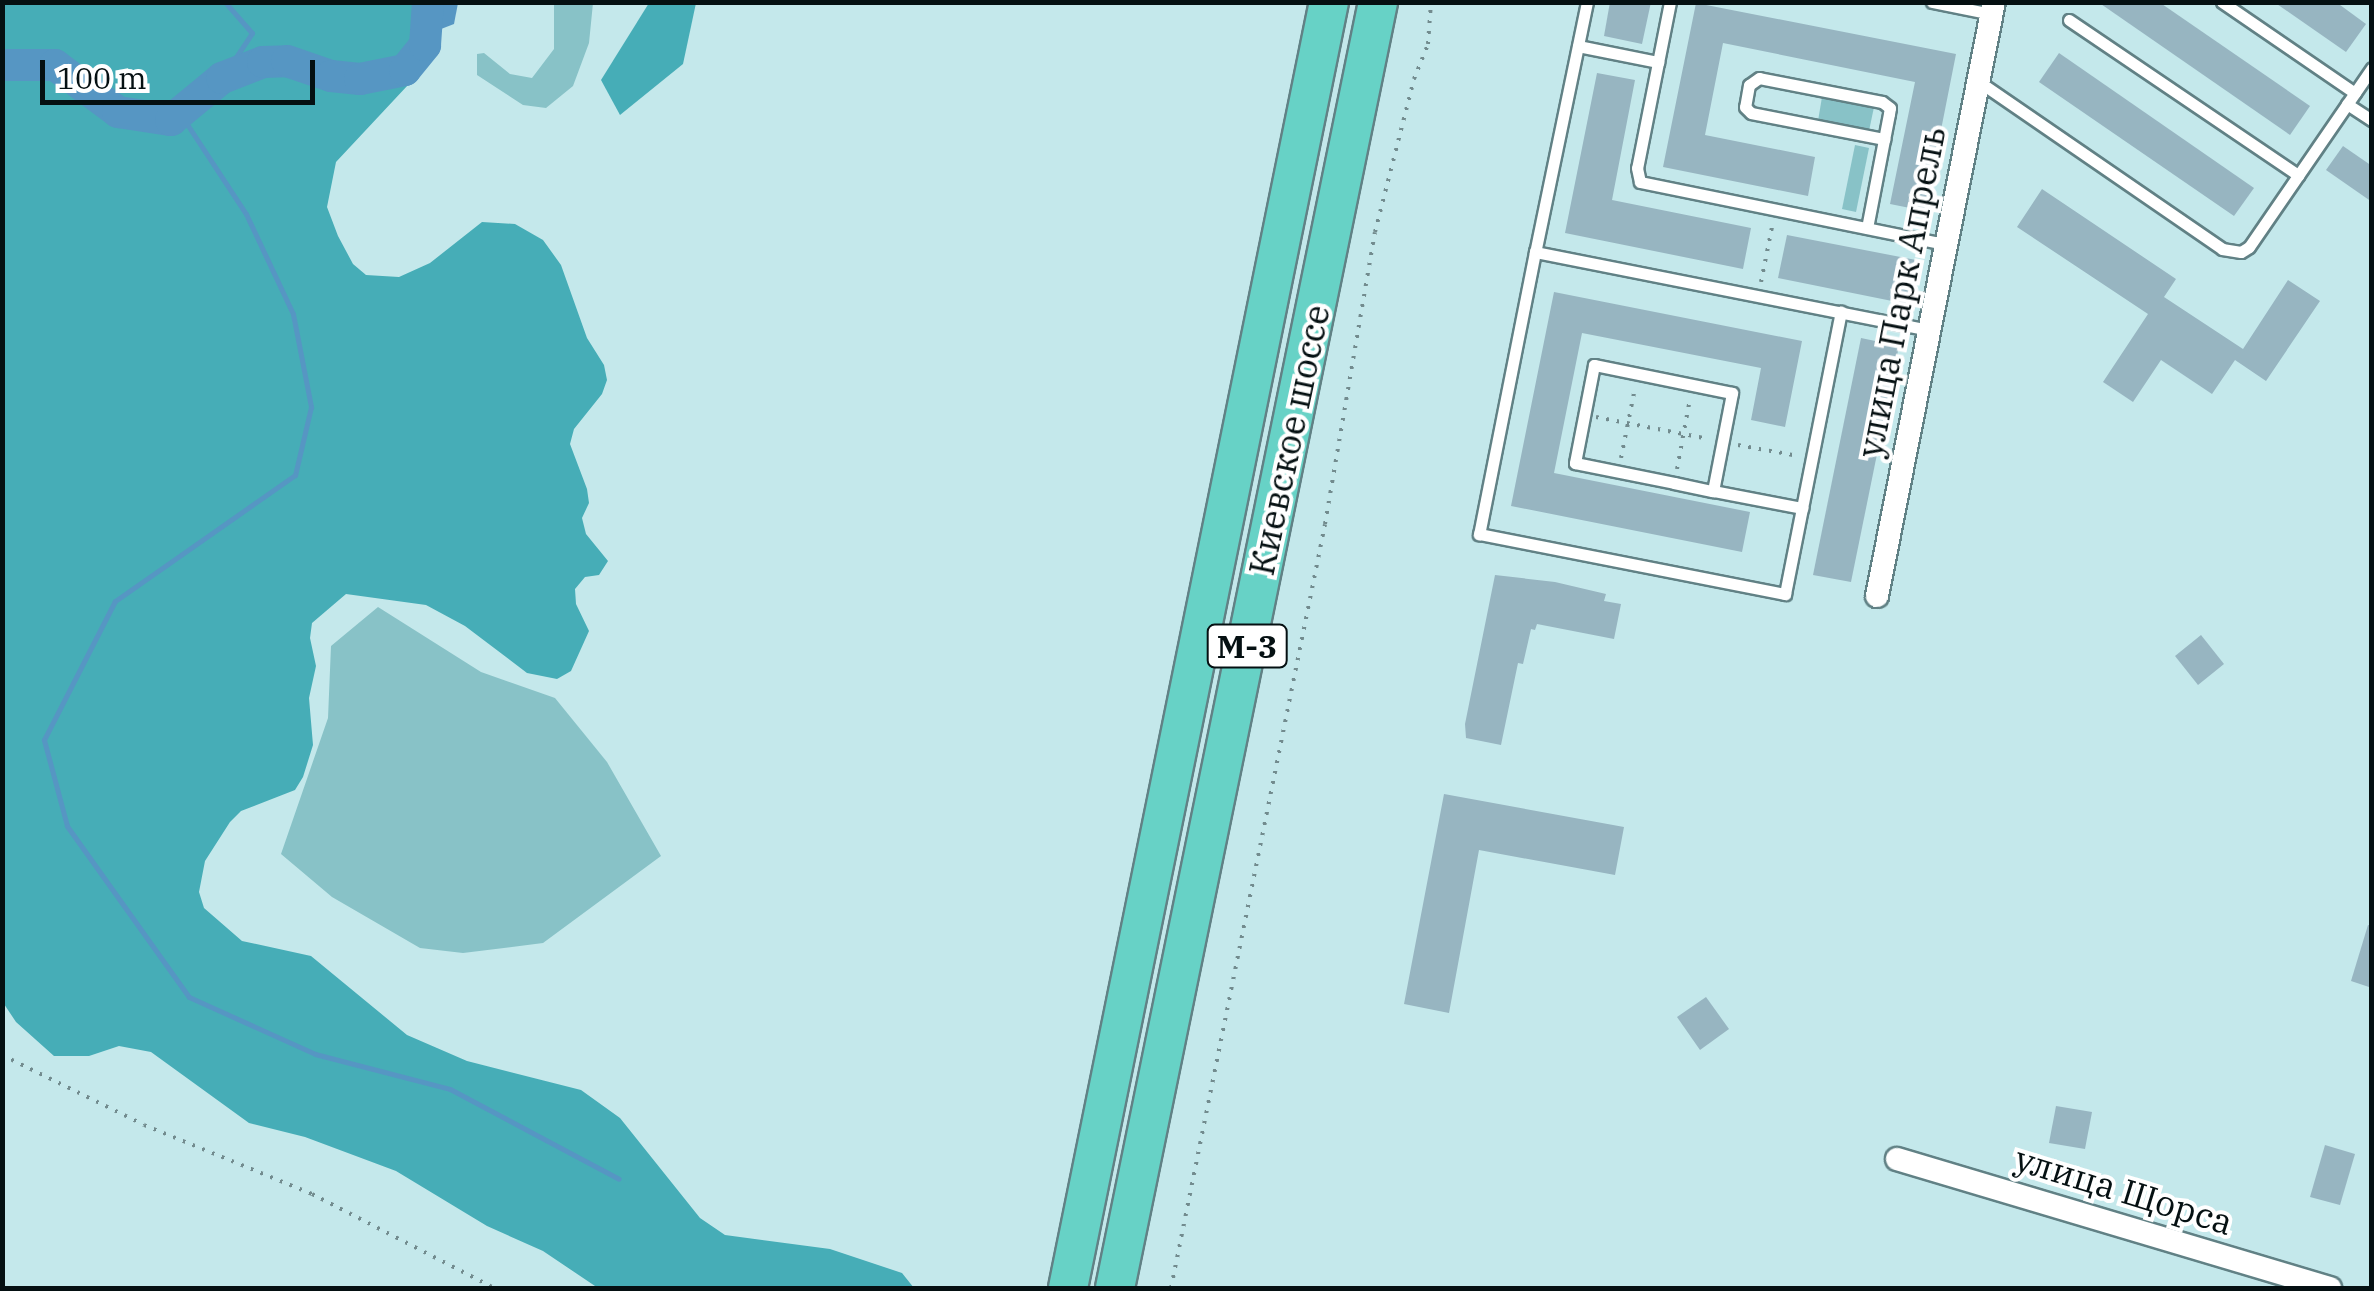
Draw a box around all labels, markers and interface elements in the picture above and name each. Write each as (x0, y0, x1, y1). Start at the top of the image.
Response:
scale bar (45, 40, 320, 102)
text: 100 m (57, 58, 147, 97)
street label: улица Парк Апрель (1848, 123, 1954, 461)
street label: Киевское шоссе (1240, 301, 1338, 579)
road number: М-3 (1204, 619, 1290, 673)
street label: улица Щорса (2010, 1137, 2238, 1243)

